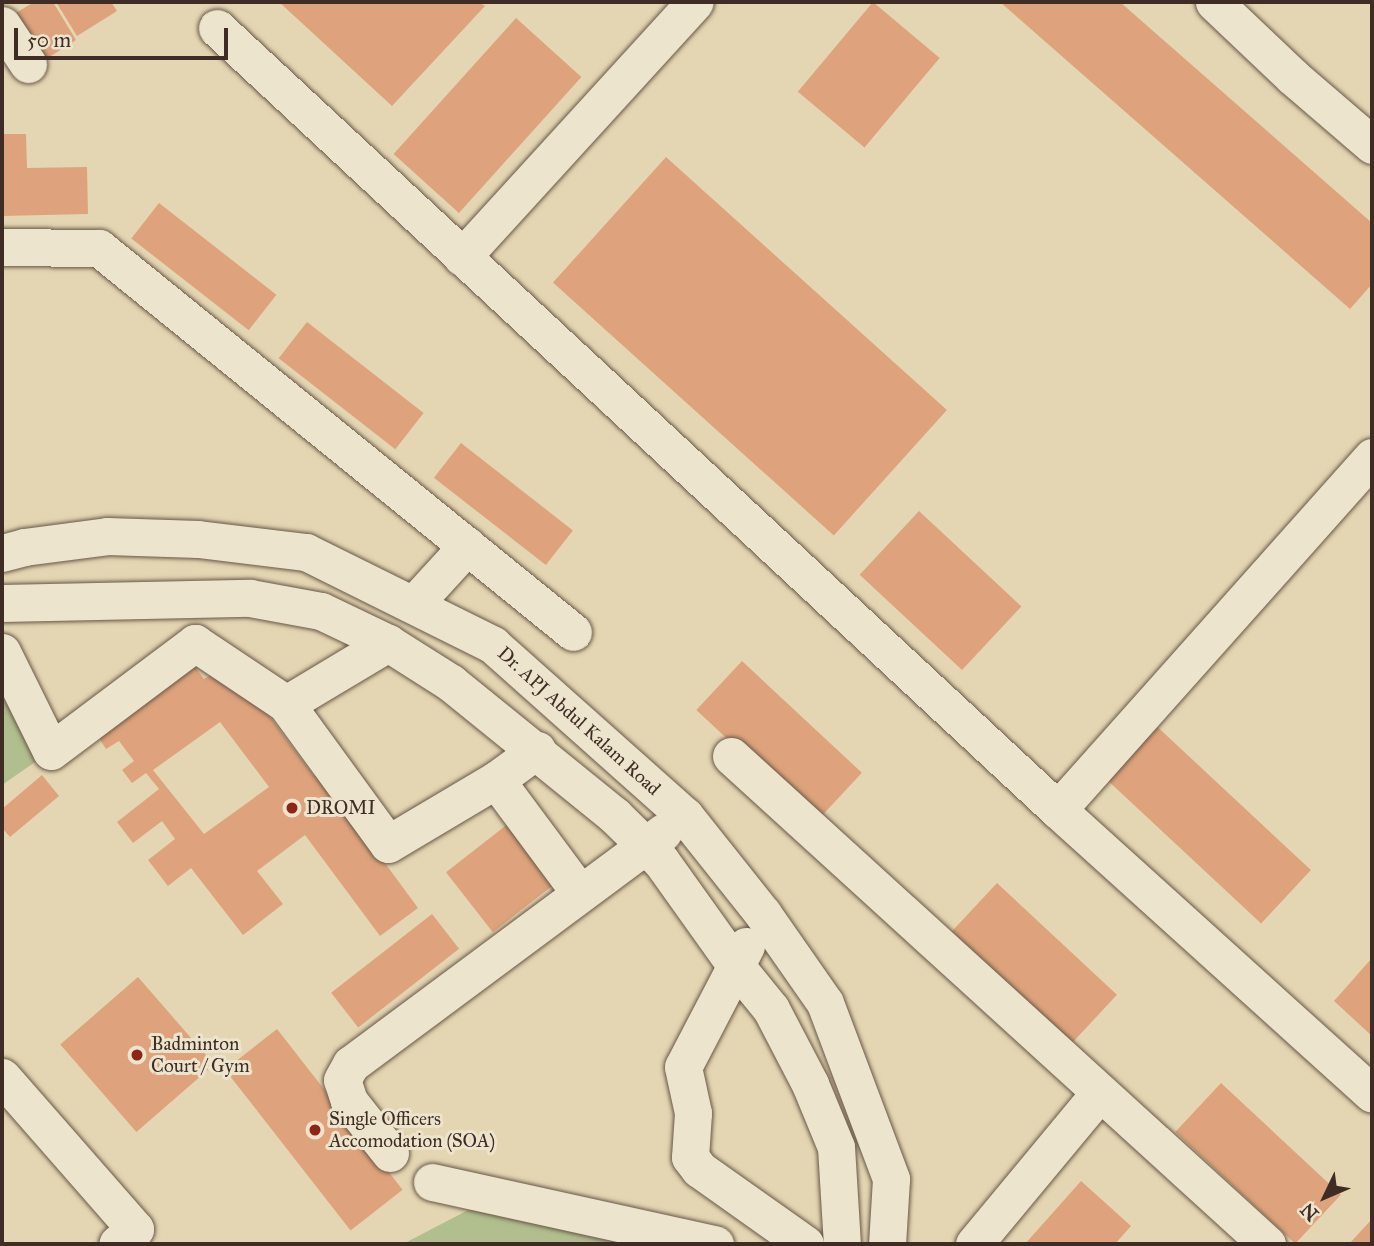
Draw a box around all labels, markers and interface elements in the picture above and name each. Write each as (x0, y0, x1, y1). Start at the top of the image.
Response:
scale bar (18, 14, 231, 58)
text: 50 m (27, 27, 71, 53)
street label: Dr. APJ Abdul Kalam Road (493, 642, 665, 800)
place label: DROMI (306, 797, 376, 819)
marker: DROMI (284, 800, 300, 816)
place label: Badminton Court / Gym (151, 1033, 250, 1077)
marker: Badminton Court / Gym (129, 1047, 145, 1063)
place label: Single Officers Accomodation (SOA) (329, 1108, 495, 1152)
marker: Single Officers Accomodation (SOA) (307, 1122, 323, 1138)
north arrow (1290, 1162, 1360, 1232)
text: N (1296, 1198, 1323, 1226)

